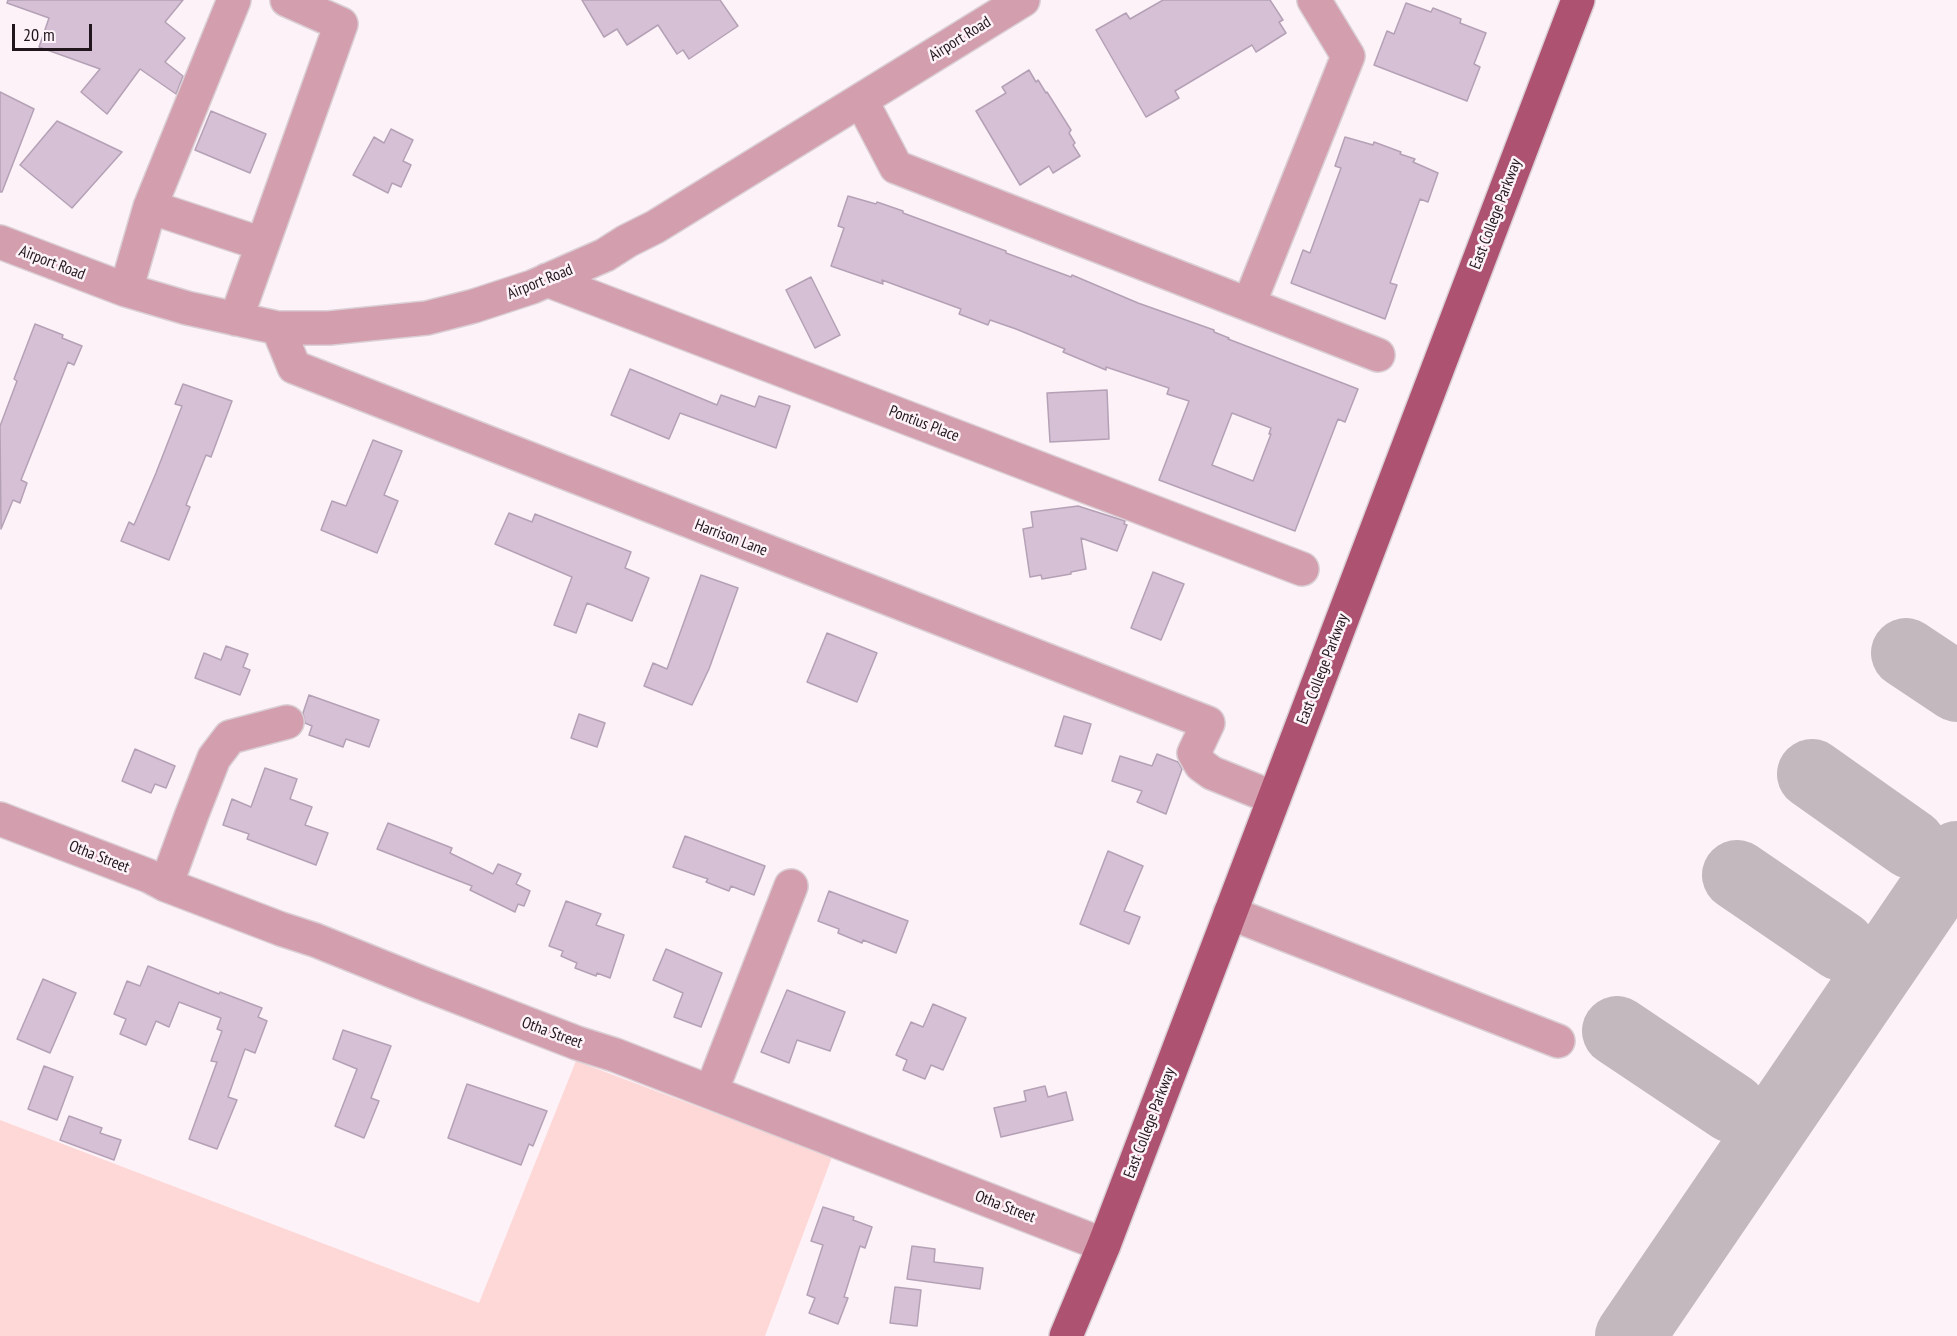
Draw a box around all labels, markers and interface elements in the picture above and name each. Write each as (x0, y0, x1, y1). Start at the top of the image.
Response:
scale bar (15, 12, 94, 50)
street label: Airport Road (926, 13, 994, 65)
text: 20 m (23, 23, 55, 46)
street label: East College Parkway (1466, 156, 1526, 272)
street label: Airport Road (16, 242, 88, 284)
street label: Airport Road (504, 260, 576, 304)
street label: Pontius Place (886, 402, 962, 446)
street label: Harrison Lane (692, 515, 770, 561)
street label: East College Parkway (1293, 611, 1353, 727)
street label: Otha Street (66, 837, 132, 877)
street label: Otha Street (519, 1013, 585, 1053)
street label: East College Parkway (1120, 1065, 1180, 1181)
street label: Otha Street (972, 1187, 1038, 1227)

